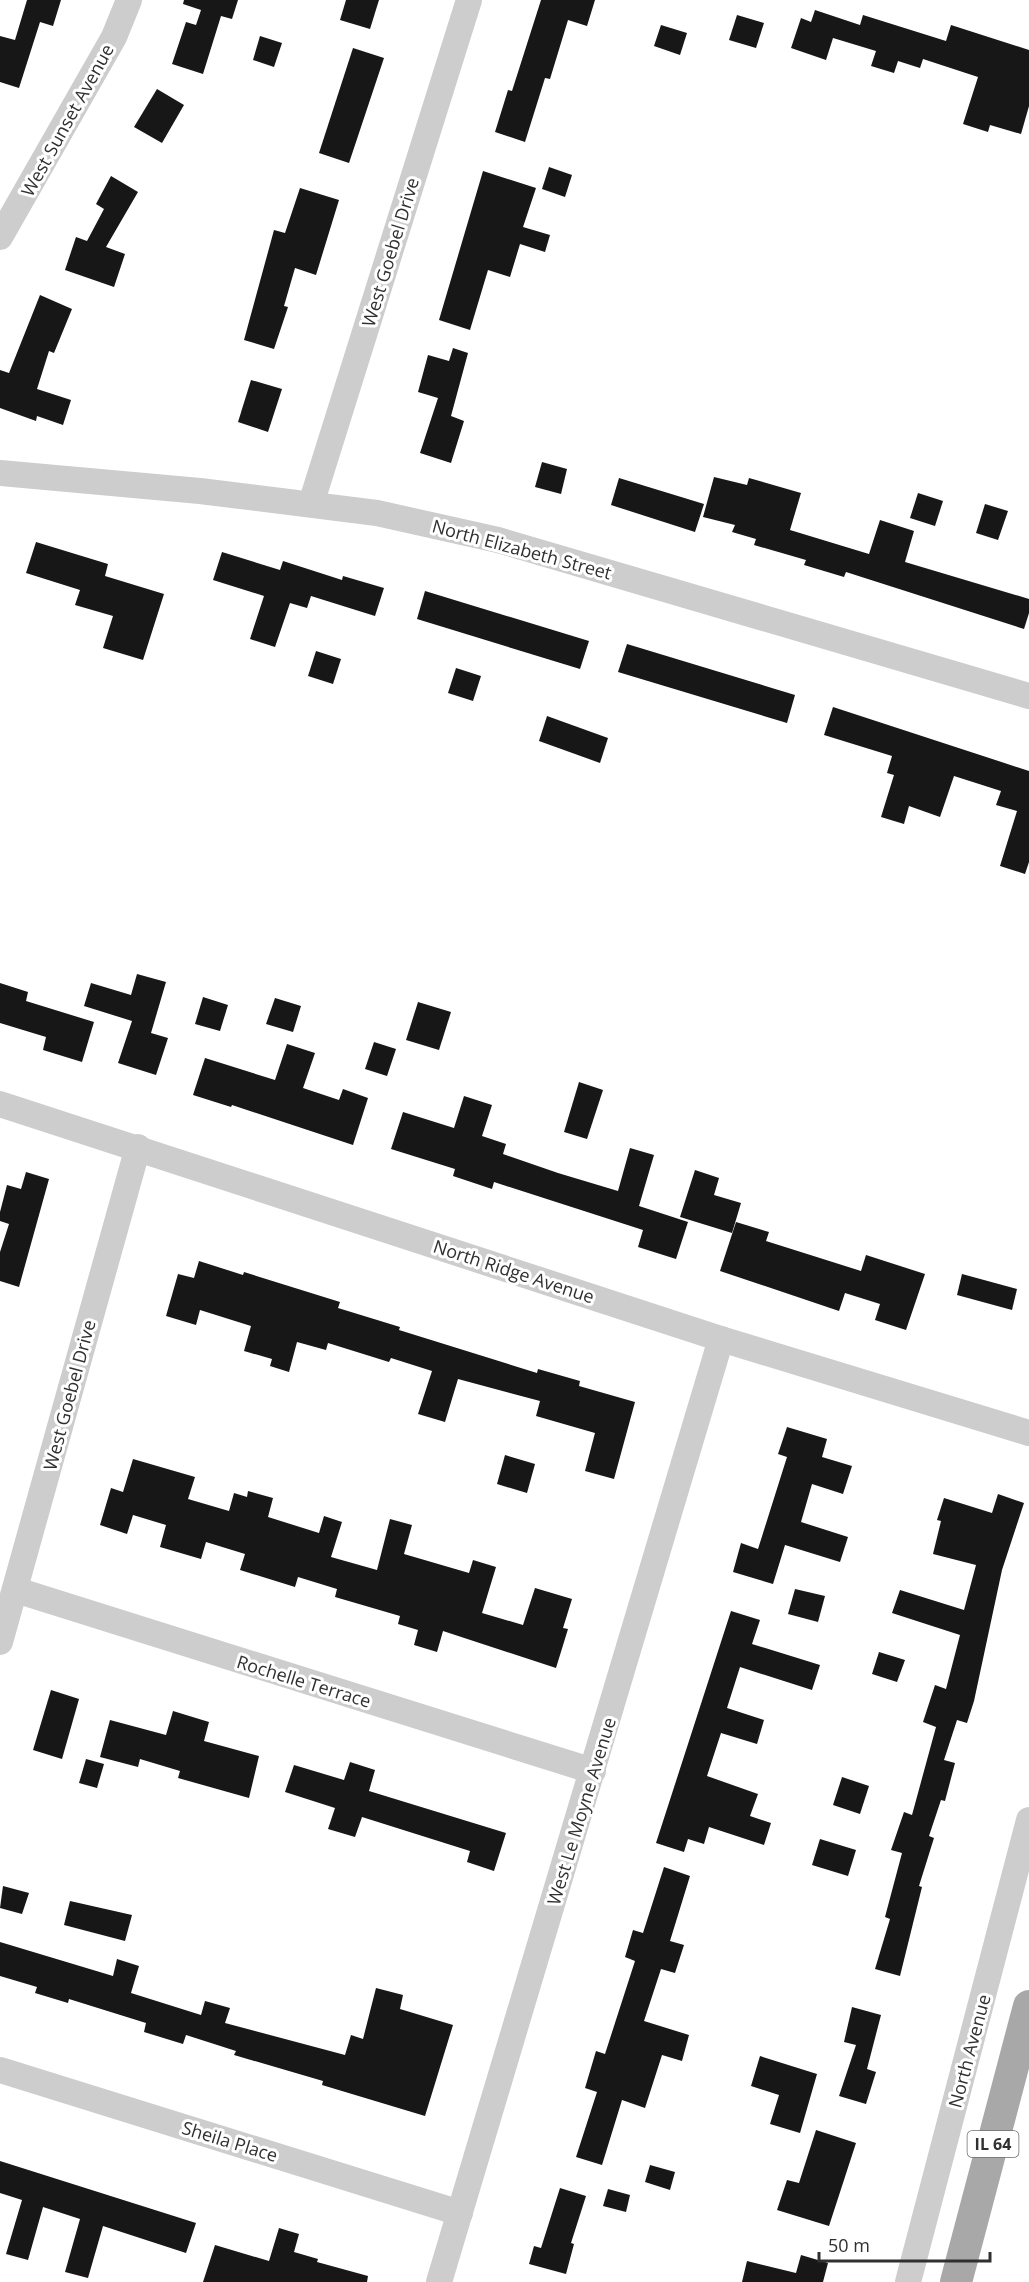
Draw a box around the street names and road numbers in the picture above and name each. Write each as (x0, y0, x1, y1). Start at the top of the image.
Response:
street label: West Sunset Avenue (15, 39, 119, 201)
street label: West Goebel Drive (356, 174, 424, 330)
street label: North Elizabeth Street (430, 513, 614, 585)
street label: North Ridge Avenue (431, 1234, 597, 1308)
street label: West Goebel Drive (37, 1317, 101, 1473)
street label: Rochelle Terrace (234, 1649, 374, 1713)
street label: West Le Moyne Avenue (541, 1714, 621, 1908)
street label: North Avenue (942, 1992, 996, 2110)
street label: Sheila Place (179, 2115, 281, 2167)
road number: IL 64 (968, 2131, 1018, 2157)

